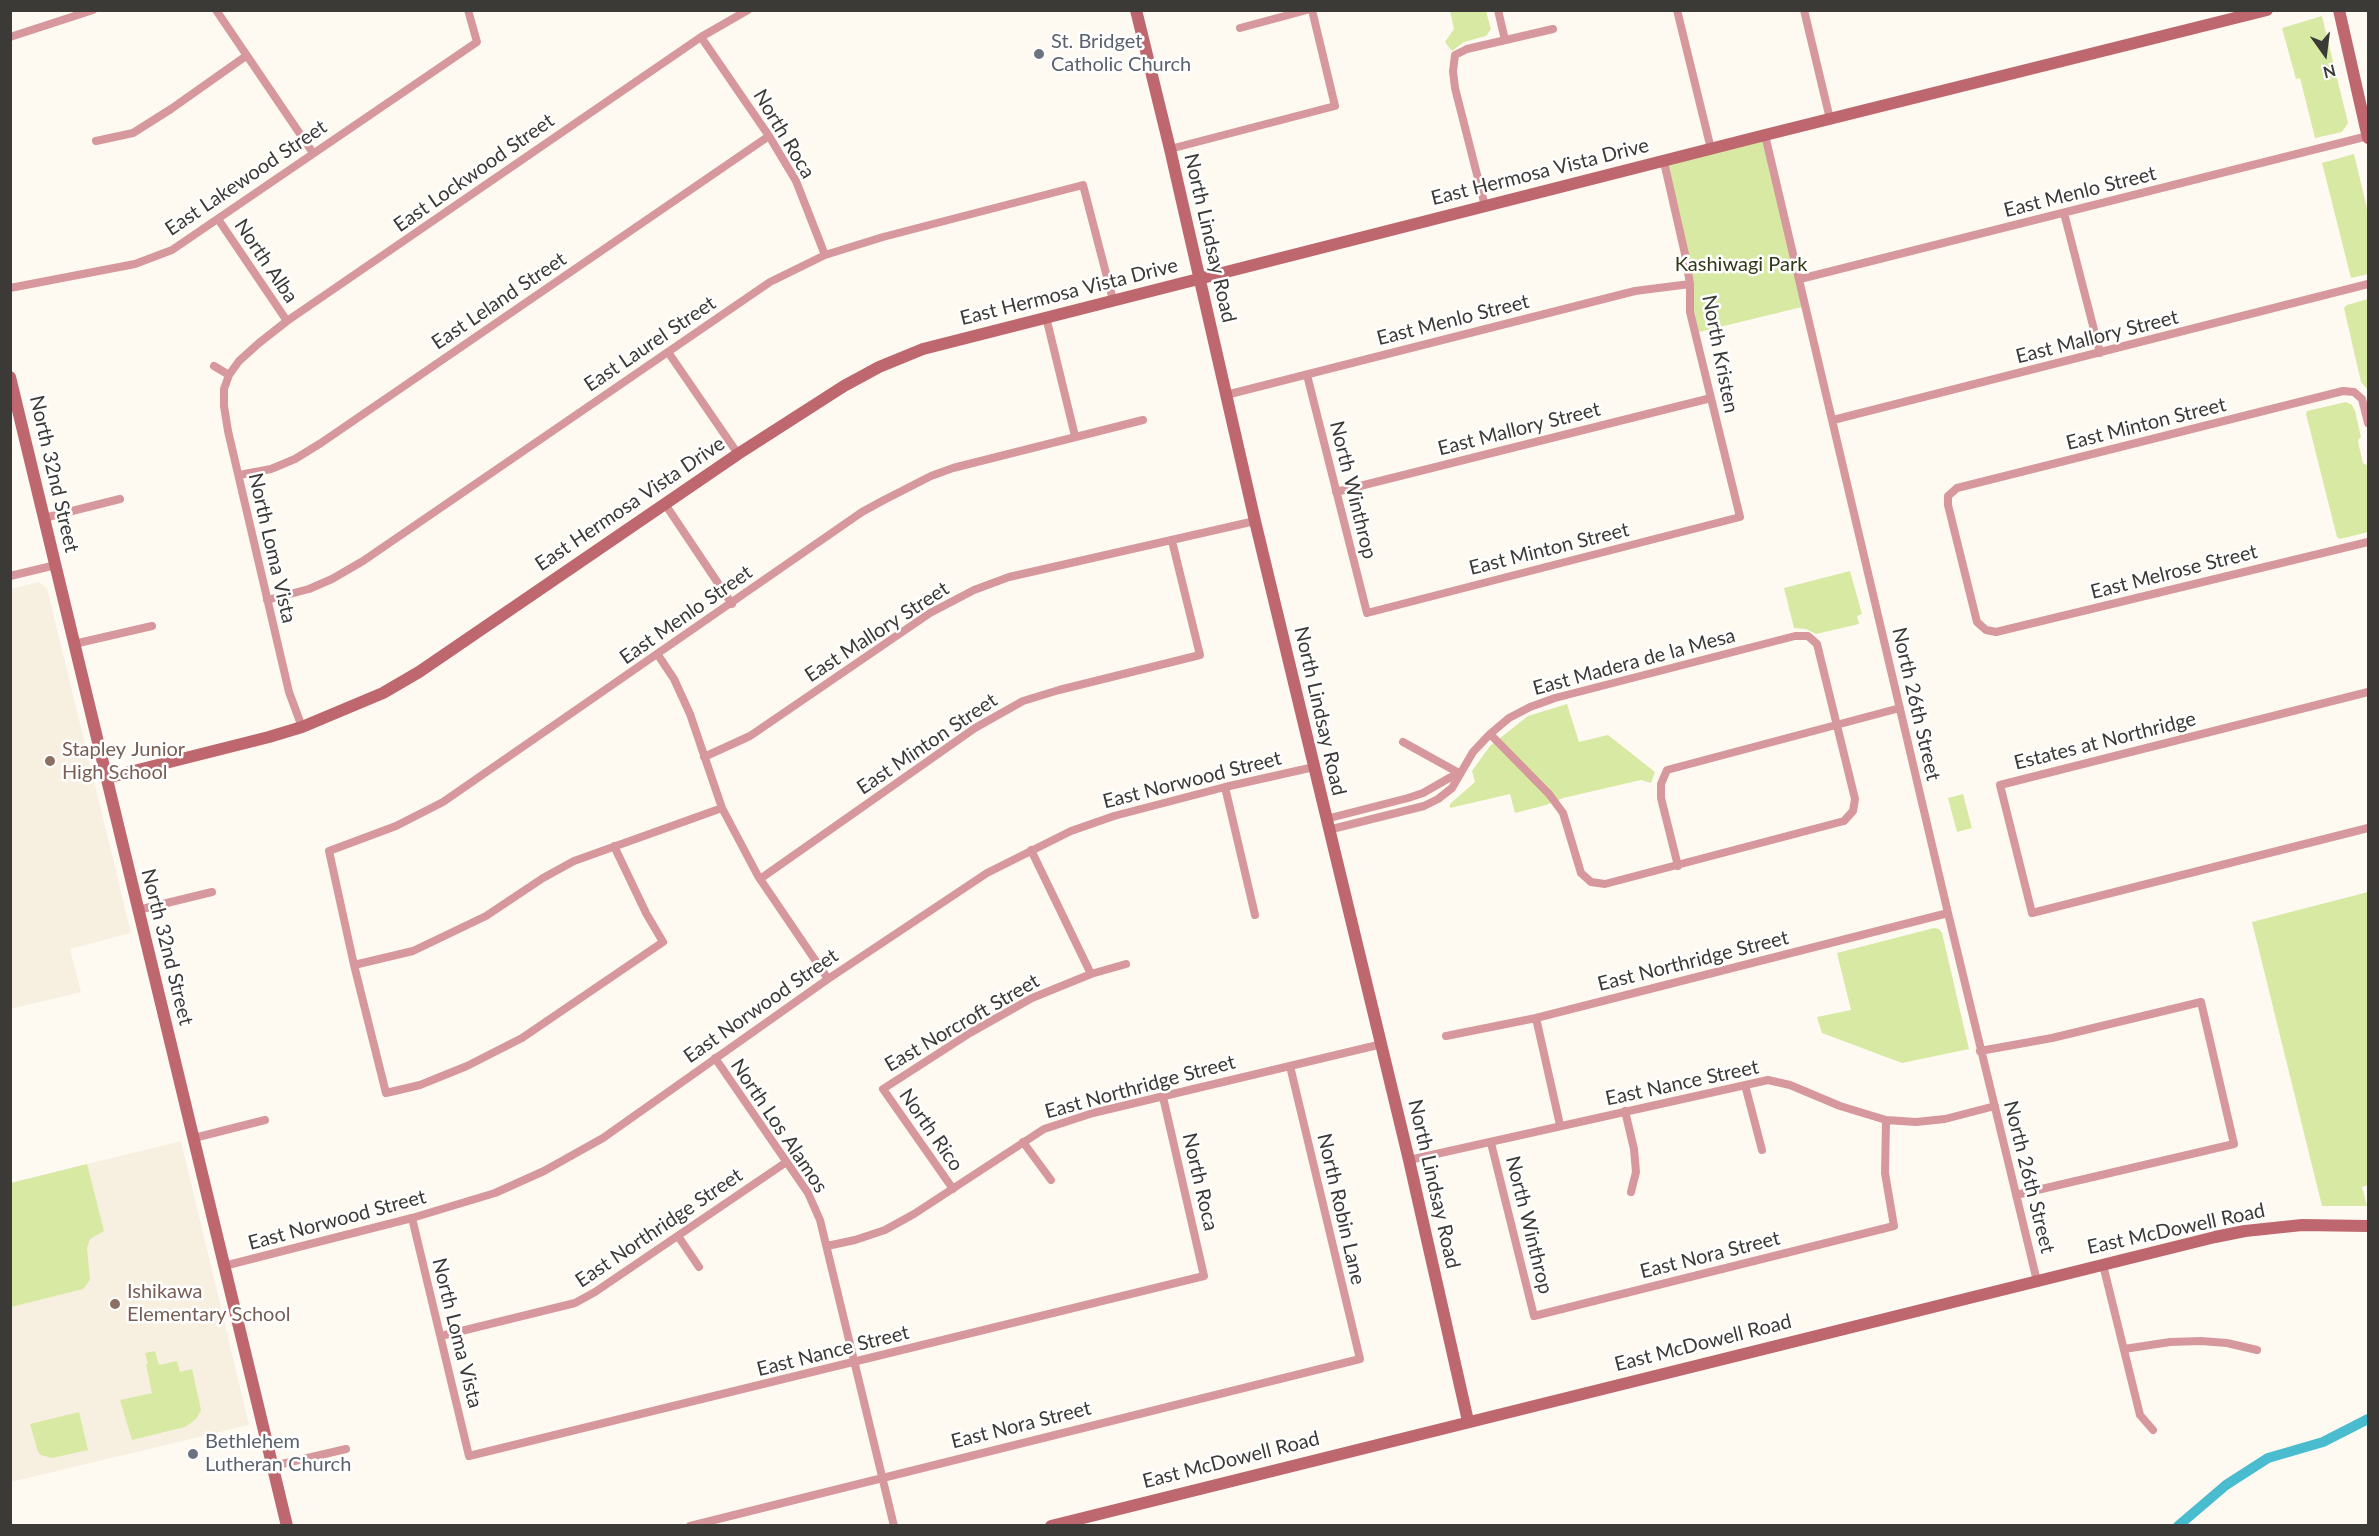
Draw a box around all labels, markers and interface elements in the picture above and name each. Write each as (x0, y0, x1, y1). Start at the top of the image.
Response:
north arrow (2295, 24, 2355, 84)
place label: St. Bridget Catholic Church (1051, 30, 1191, 77)
marker: St. Bridget Catholic Church (1032, 47, 1046, 61)
text: N (2321, 61, 2338, 83)
street label: North Roca (748, 85, 820, 183)
street label: East Lockwood Street (389, 109, 559, 237)
street label: East Lakewood Street (161, 115, 331, 241)
street label: East Hermosa Vista Drive (1429, 133, 1651, 211)
street label: North Lindsay Road (1179, 151, 1241, 325)
street label: East Menlo Street (2001, 161, 2159, 223)
street label: North Alba (229, 214, 303, 308)
street label: East Leland Street (427, 247, 571, 355)
street label: East Hermosa Vista Drive (958, 253, 1180, 331)
park label: Kashiwagi Park (1675, 253, 1807, 277)
street label: East Menlo Street (1374, 289, 1532, 351)
street label: East Laurel Street (580, 291, 720, 397)
street label: North Kristen (1697, 293, 1743, 415)
street label: East Mallory Street (2013, 305, 2181, 369)
street label: North 32nd Street (24, 393, 84, 555)
street label: East Minton Street (2064, 393, 2228, 455)
street label: East Mallory Street (1435, 397, 1603, 461)
street label: North Winthrop (1324, 419, 1382, 561)
street label: East Hermosa Vista Drive (531, 432, 729, 576)
street label: North Loma Vista (243, 471, 301, 625)
street label: East Minton Street (1467, 518, 1631, 580)
street label: East Melrose Street (2088, 540, 2260, 604)
street label: East Menlo Street (615, 560, 757, 670)
street label: East Mallory Street (801, 577, 953, 687)
street label: East Madera de la Mesa (1530, 623, 1738, 701)
street label: North Lindsay Road (1289, 624, 1351, 798)
street label: North 26th Street (1887, 625, 1945, 783)
street label: East Minton Street (852, 688, 1002, 800)
street label: Estates at Northridge (2012, 707, 2198, 775)
place label: Stapley Junior High School (62, 738, 185, 785)
street label: East Norwood Street (1100, 746, 1284, 814)
marker: Stapley Junior High School (43, 754, 57, 768)
street label: North 32nd Street (136, 866, 198, 1028)
street label: East Northridge Street (1595, 926, 1791, 996)
street label: East Norwood Street (679, 944, 843, 1068)
street label: East Norcroft Street (880, 969, 1044, 1077)
street label: East Northridge Street (1042, 1050, 1238, 1124)
street label: North Los Alamos (725, 1055, 833, 1197)
street label: East Nance Street (1603, 1055, 1761, 1111)
street label: North Rico (894, 1084, 968, 1176)
street label: North Lindsay Road (1403, 1097, 1465, 1271)
street label: North 26th Street (1998, 1098, 2060, 1256)
street label: North Roca (1177, 1131, 1223, 1233)
street label: North Robin Lane (1312, 1131, 1370, 1287)
street label: North Winthrop (1500, 1154, 1558, 1296)
street label: East Northridge Street (571, 1163, 747, 1293)
street label: East Norwood Street (245, 1185, 429, 1255)
street label: East McDowell Road (2085, 1198, 2267, 1260)
street label: East Nora Street (1637, 1226, 1783, 1284)
street label: North Loma Vista (427, 1256, 487, 1410)
place label: Ishikawa Elementary School (127, 1280, 290, 1327)
marker: Ishikawa Elementary School (108, 1297, 122, 1311)
street label: East McDowell Road (1612, 1309, 1794, 1377)
street label: East Nance Street (754, 1320, 912, 1382)
street label: East Nora Street (948, 1396, 1094, 1454)
street label: East McDowell Road (1140, 1426, 1322, 1494)
place label: Bethlehem Lutheran Church (205, 1430, 351, 1477)
marker: Bethlehem Lutheran Church (186, 1447, 200, 1461)

